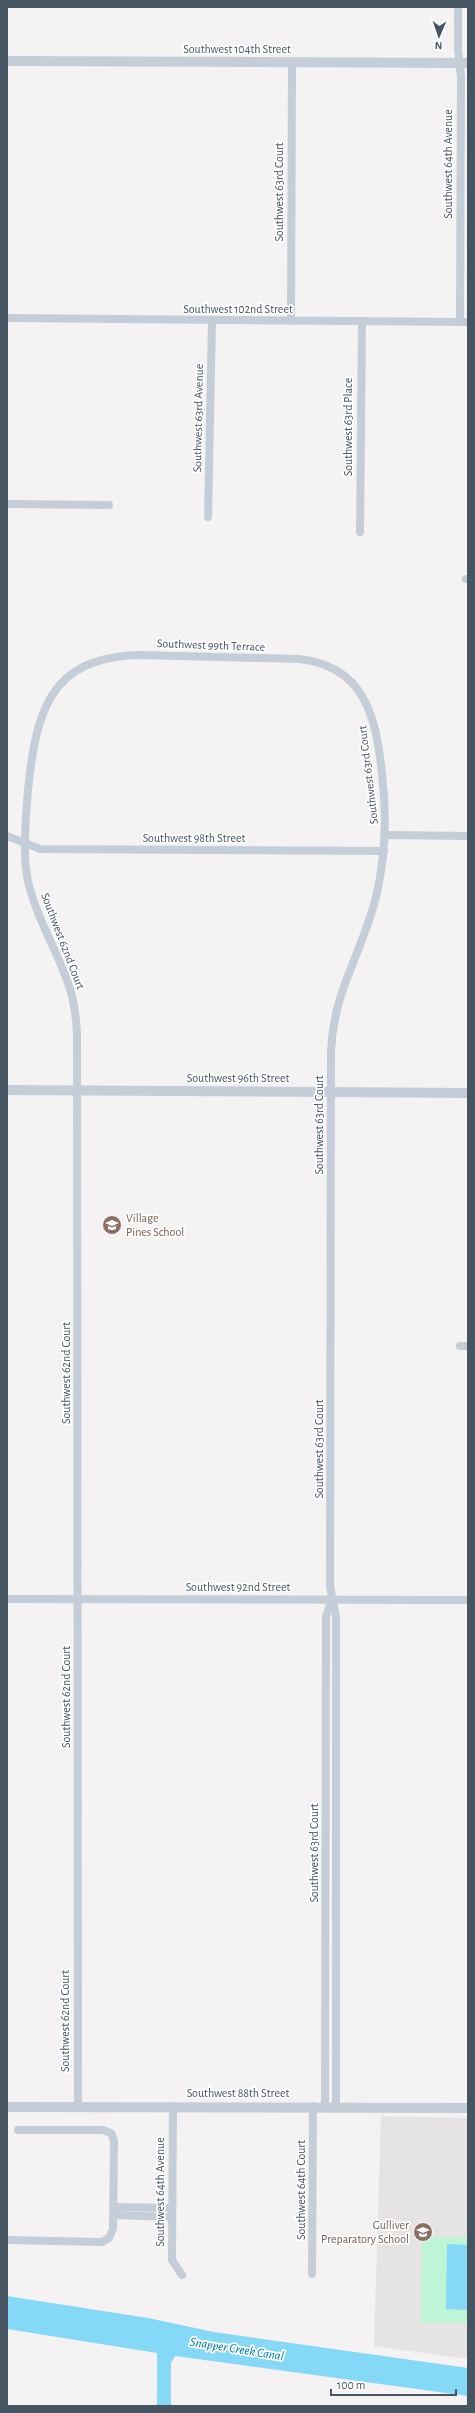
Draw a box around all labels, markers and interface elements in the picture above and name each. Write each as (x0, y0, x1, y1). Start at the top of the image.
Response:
north arrow (419, 16, 459, 56)
text: N (435, 40, 443, 51)
street label: Southwest 104th Street (183, 43, 291, 55)
street label: Southwest 64th Avenue (442, 109, 454, 219)
street label: Southwest 63rd Court (273, 142, 285, 242)
street label: Southwest 102nd Street (183, 303, 293, 315)
street label: Southwest 63rd Avenue (191, 364, 205, 472)
street label: Southwest 63rd Place (342, 378, 354, 476)
street label: Southwest 99th Terrace (157, 637, 265, 653)
street label: Southwest 63rd Court (356, 725, 380, 825)
street label: Southwest 98th Street (143, 832, 245, 844)
street label: Southwest 62nd Court (39, 891, 87, 991)
street label: Southwest 96th Street (187, 1072, 289, 1084)
street label: Southwest 63rd Court (313, 1075, 325, 1175)
place label: Village Pines School (126, 1212, 184, 1238)
school or university icon: Village Pines School (101, 1214, 123, 1236)
street label: Southwest 62nd Court (60, 1322, 72, 1424)
street label: Southwest 63rd Court (313, 1399, 325, 1499)
street label: Southwest 92nd Street (186, 1581, 291, 1593)
street label: Southwest 62nd Court (60, 1646, 72, 1748)
street label: Southwest 63rd Court (308, 1803, 320, 1903)
street label: Southwest 62nd Court (59, 1970, 71, 2072)
street label: Southwest 88th Street (187, 2087, 289, 2099)
street label: Southwest 64th Avenue (154, 2137, 166, 2247)
street label: Southwest 64th Court (295, 2140, 307, 2240)
place label: Gulliver Preparatory School (321, 2219, 409, 2246)
school or university icon: Gulliver Preparatory School (412, 2221, 434, 2243)
water label: Snapper Creek Canal (189, 2336, 285, 2363)
scale bar (331, 2371, 456, 2397)
text: 100 m (337, 2379, 365, 2391)

